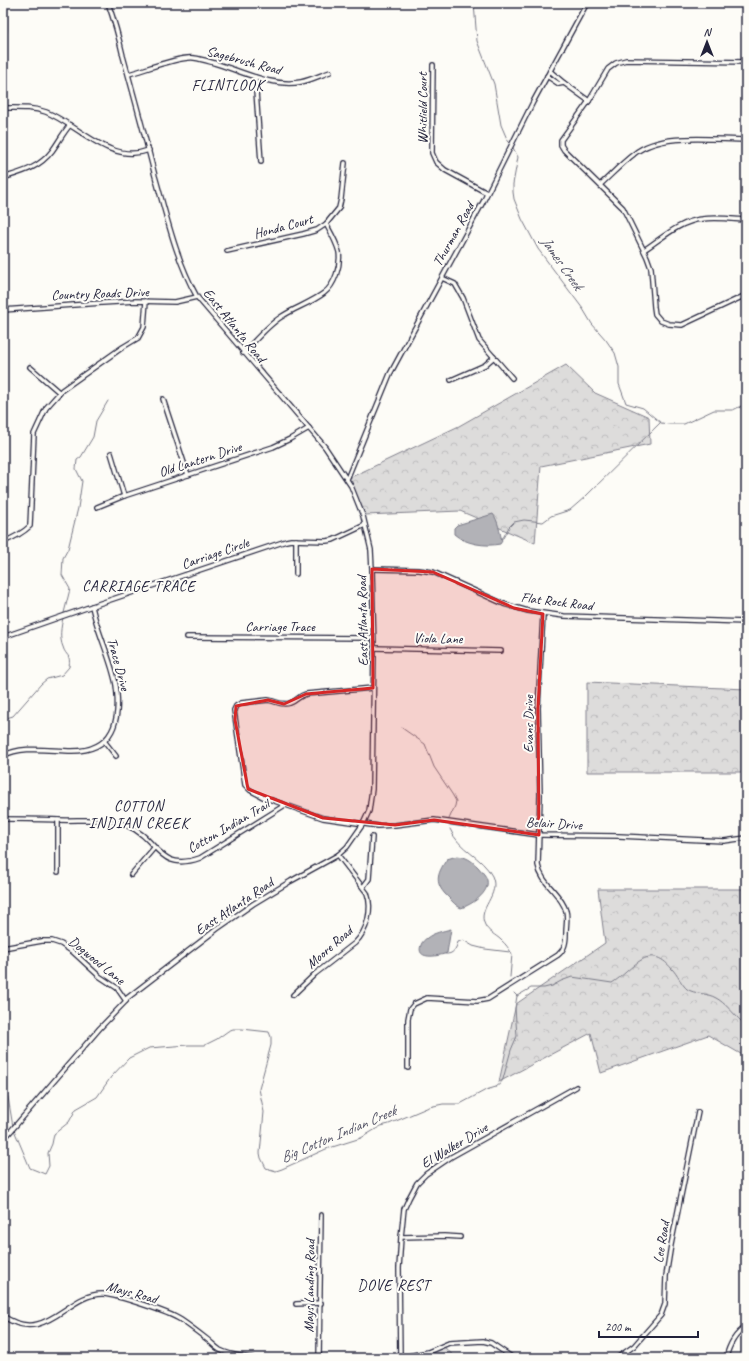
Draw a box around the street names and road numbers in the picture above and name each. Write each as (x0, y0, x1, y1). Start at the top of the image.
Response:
street label: Sagebrush Road (205, 42, 285, 79)
street label: Whitlield Court (414, 71, 431, 144)
street label: Thurman Road (429, 197, 479, 269)
street label: Honda Court (252, 210, 316, 242)
street label: Country Roads Drive (51, 283, 150, 304)
street label: East Atlanta Road (200, 285, 271, 368)
street label: Old Lantern Drive (157, 438, 245, 481)
street label: Carriage Circle (179, 534, 252, 573)
street label: East Atlanta Road (353, 573, 372, 666)
street label: Flat Rock Road (520, 589, 596, 615)
street label: Carriage Trace (245, 618, 316, 635)
street label: Viola Lane (413, 630, 464, 647)
street label: Trace Drive (103, 636, 134, 694)
street label: Evans Drive (520, 694, 537, 753)
street label: Cotton Indian Trail (184, 795, 275, 857)
street label: Belair Drive (526, 814, 584, 834)
street label: East Atlanta Road (192, 873, 279, 939)
street label: Moore Road (303, 921, 358, 972)
street label: Dogwood Lane (65, 933, 129, 989)
street label: El Walker Drive (418, 1118, 492, 1172)
street label: Lee Road (649, 1217, 674, 1264)
street label: Mays Landing Road (300, 1237, 319, 1333)
street label: Mays Road (105, 1278, 162, 1308)

